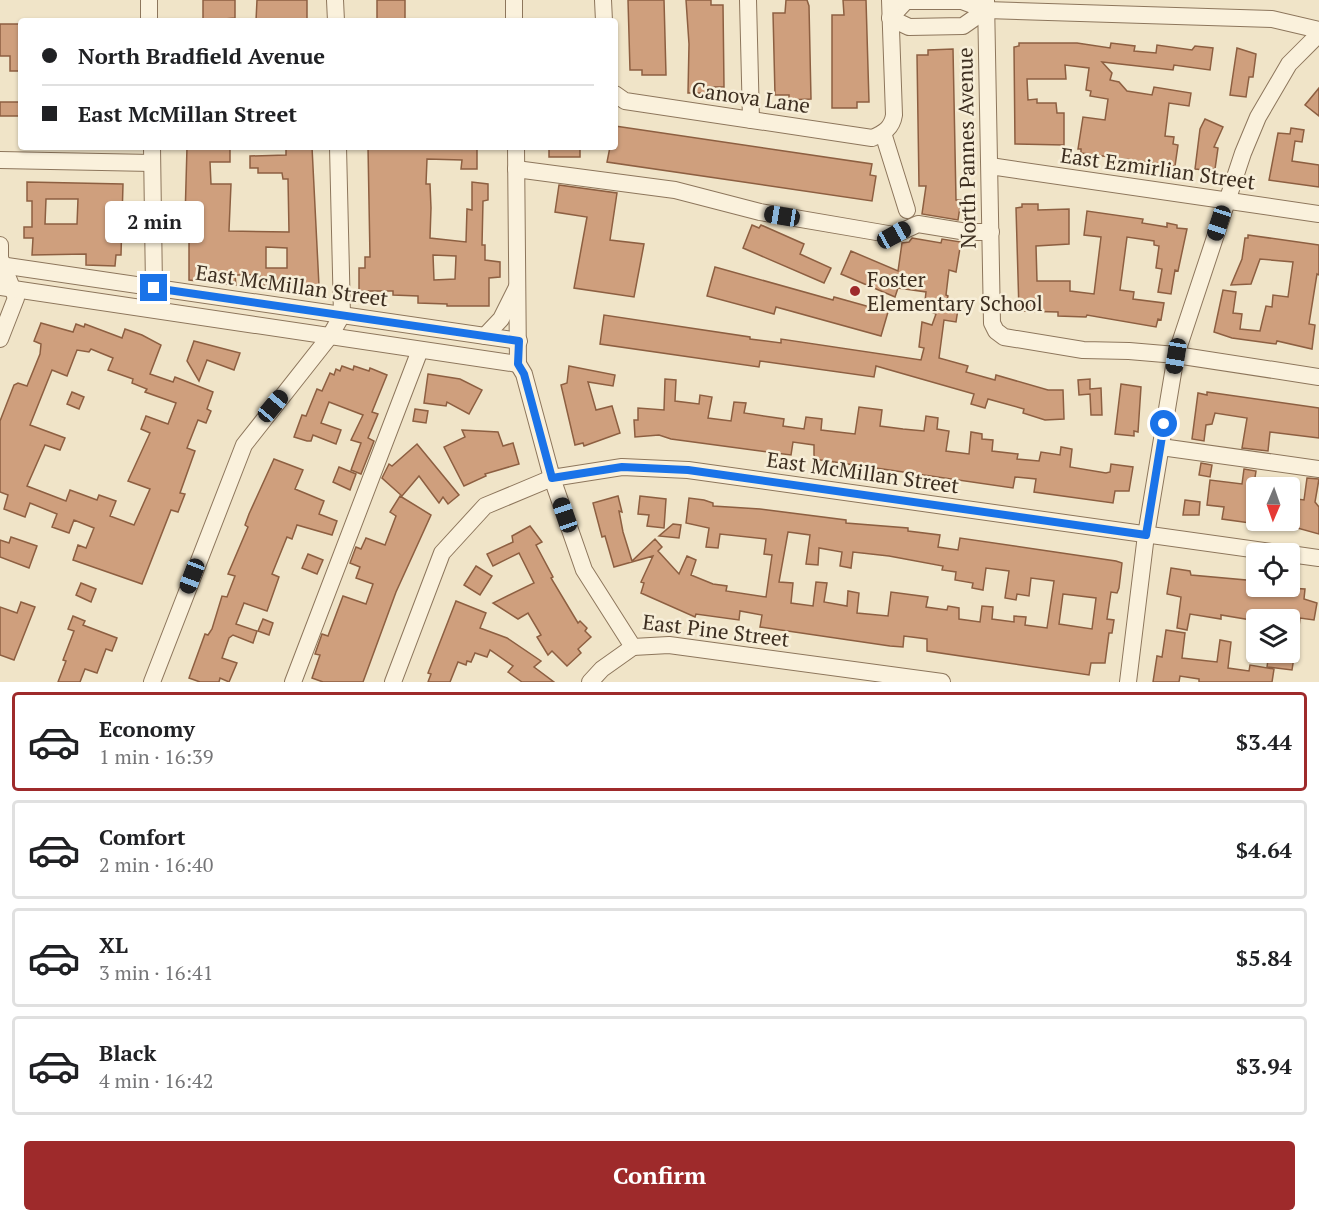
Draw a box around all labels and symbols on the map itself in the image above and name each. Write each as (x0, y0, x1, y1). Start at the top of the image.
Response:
street label: North Pannes Avenue (950, 47, 982, 249)
street label: Canova Lane (690, 75, 812, 119)
street label: East Ezmirlian Street (1059, 140, 1258, 196)
callout: 2 min (104, 201, 204, 243)
car (1205, 203, 1233, 243)
car (763, 204, 801, 228)
car (874, 218, 914, 252)
street label: East McMillan Street (194, 258, 390, 312)
place label: Foster Elementary School (867, 265, 1043, 317)
route end (140, 274, 167, 301)
marker: Foster Elementary School (848, 284, 862, 298)
car (1164, 337, 1188, 375)
car (255, 386, 291, 426)
route start (1150, 410, 1177, 437)
street label: East McMillan Street (765, 445, 961, 499)
north arrow (1246, 477, 1300, 531)
car (551, 495, 579, 535)
car (177, 556, 207, 596)
street label: East Pine Street (641, 607, 791, 653)

